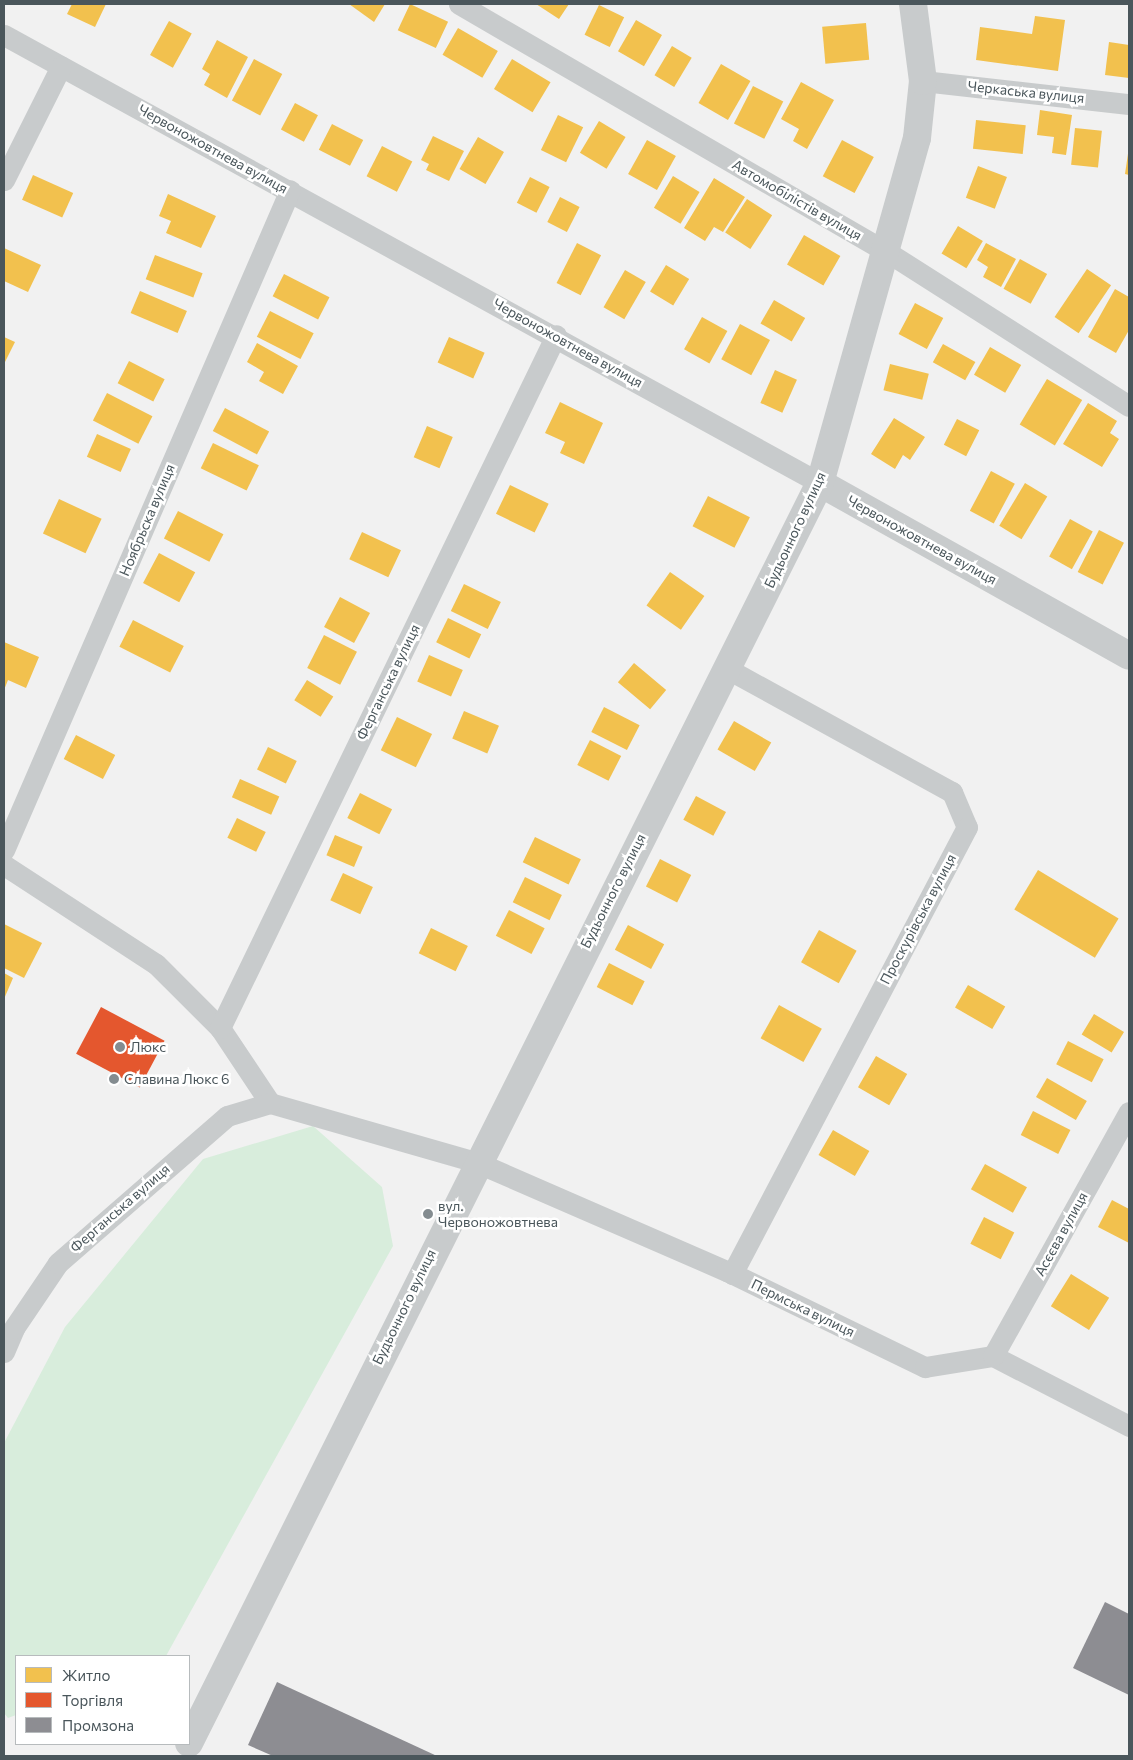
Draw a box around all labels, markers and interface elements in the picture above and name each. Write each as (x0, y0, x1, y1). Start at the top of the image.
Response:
street label: Черкаська вулиця (967, 78, 1085, 106)
street label: Червоножовтнева вулиця (135, 101, 291, 197)
street label: Автомобілістів вулиця (729, 156, 865, 244)
street label: Червоножовтнева вулиця (490, 295, 646, 391)
street label: Ноябрьска вулиця (116, 461, 178, 579)
street label: Будьонного вулиця (761, 469, 829, 591)
street label: Червоножовтнева вулиця (844, 492, 1000, 588)
street label: Ферганська вулиця (353, 622, 423, 742)
street label: Будьонного вулиця (577, 831, 649, 951)
street label: Проскурівська вулиця (877, 851, 959, 987)
place label: Люкс (130, 1039, 166, 1055)
marker: Люкс (114, 1041, 126, 1053)
place label: Славина Люкс 6 (124, 1071, 230, 1087)
marker: Славина Люкс 6 (108, 1073, 120, 1085)
street label: Ферганська вулиця (67, 1160, 173, 1256)
street label: Асєєва вулиця (1031, 1189, 1091, 1279)
place label: вул. Червоножовтнева (438, 1198, 558, 1230)
marker: вул. Червоножовтнева (422, 1208, 434, 1220)
street label: Будьонного вулиця (369, 1247, 439, 1367)
street label: Пермська вулиця (748, 1276, 858, 1340)
legend (15, 1655, 190, 1745)
text: Житло (62, 1666, 110, 1684)
text: Торгівля (62, 1691, 123, 1709)
text: Промзона (62, 1716, 134, 1734)

